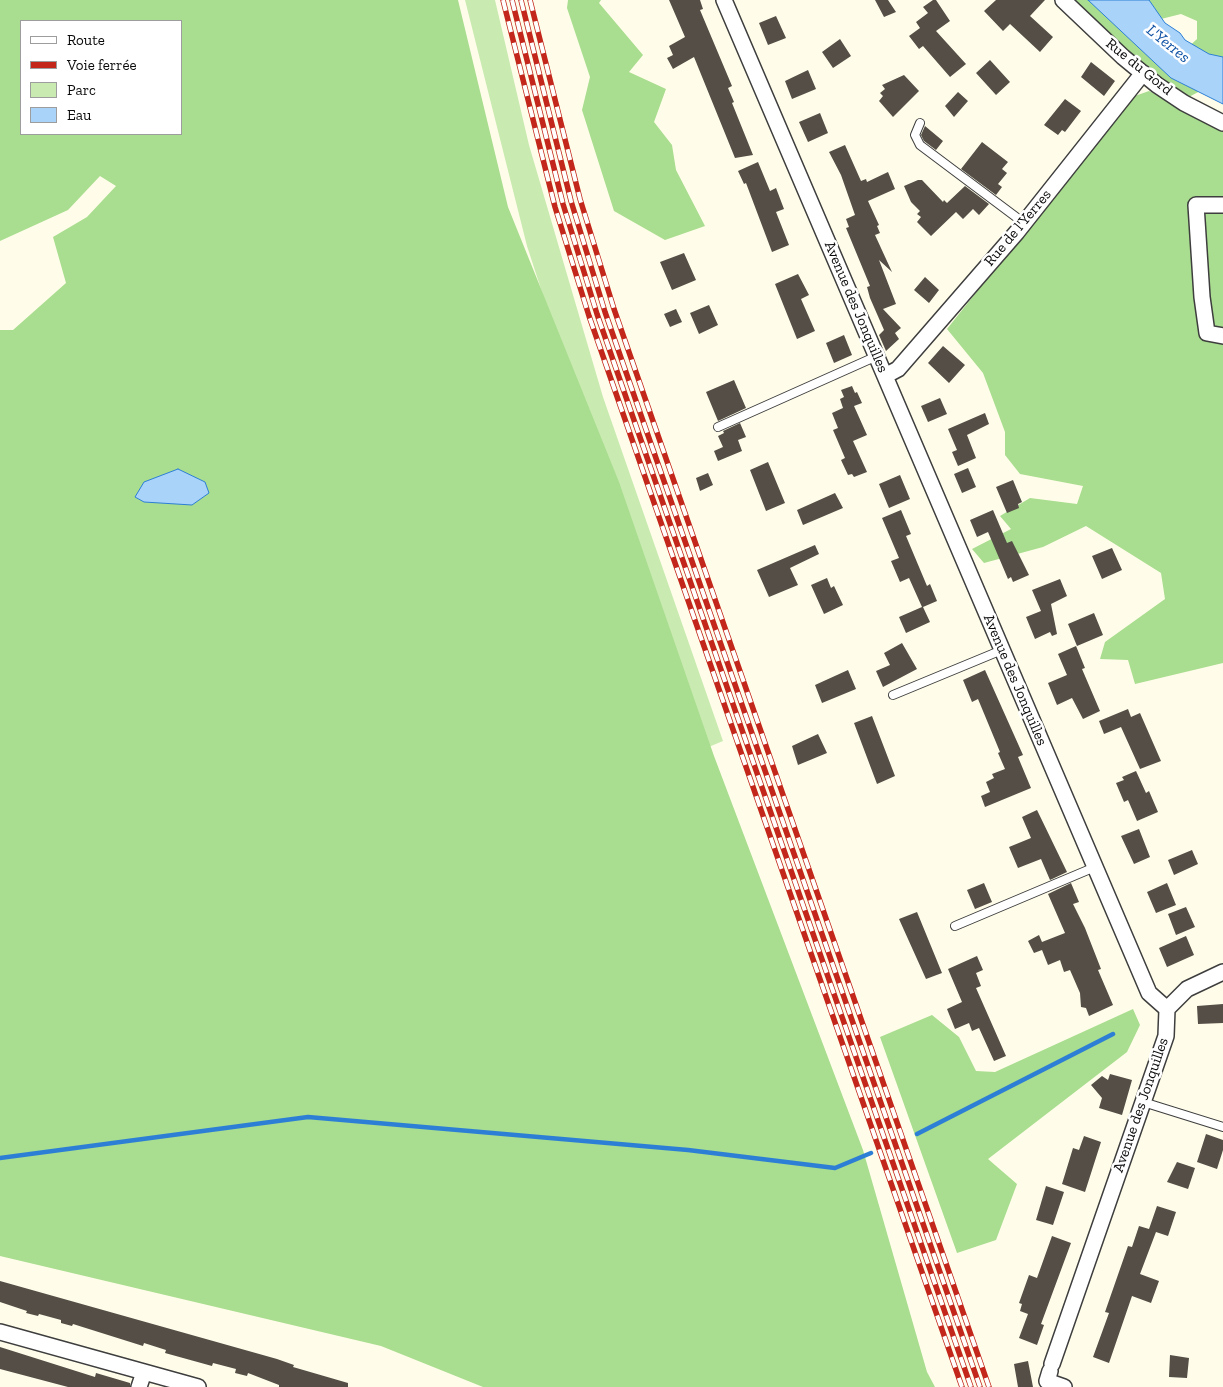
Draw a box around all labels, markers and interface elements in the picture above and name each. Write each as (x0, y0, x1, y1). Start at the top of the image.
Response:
legend (20, 20, 182, 135)
water label: L'Yerres (1142, 21, 1194, 67)
text: Route (67, 31, 105, 49)
street label: Rue du Gord (1102, 35, 1176, 99)
text: Voie ferrée (67, 56, 137, 74)
text: Parc (67, 81, 96, 99)
text: Eau (67, 106, 91, 124)
street label: Rue de l'Yerres (981, 186, 1055, 270)
street label: Avenue des Jonquilles (820, 239, 892, 375)
street label: Avenue des Jonquilles (979, 612, 1051, 748)
street label: Avenue des Jonquilles (1110, 1035, 1172, 1175)

